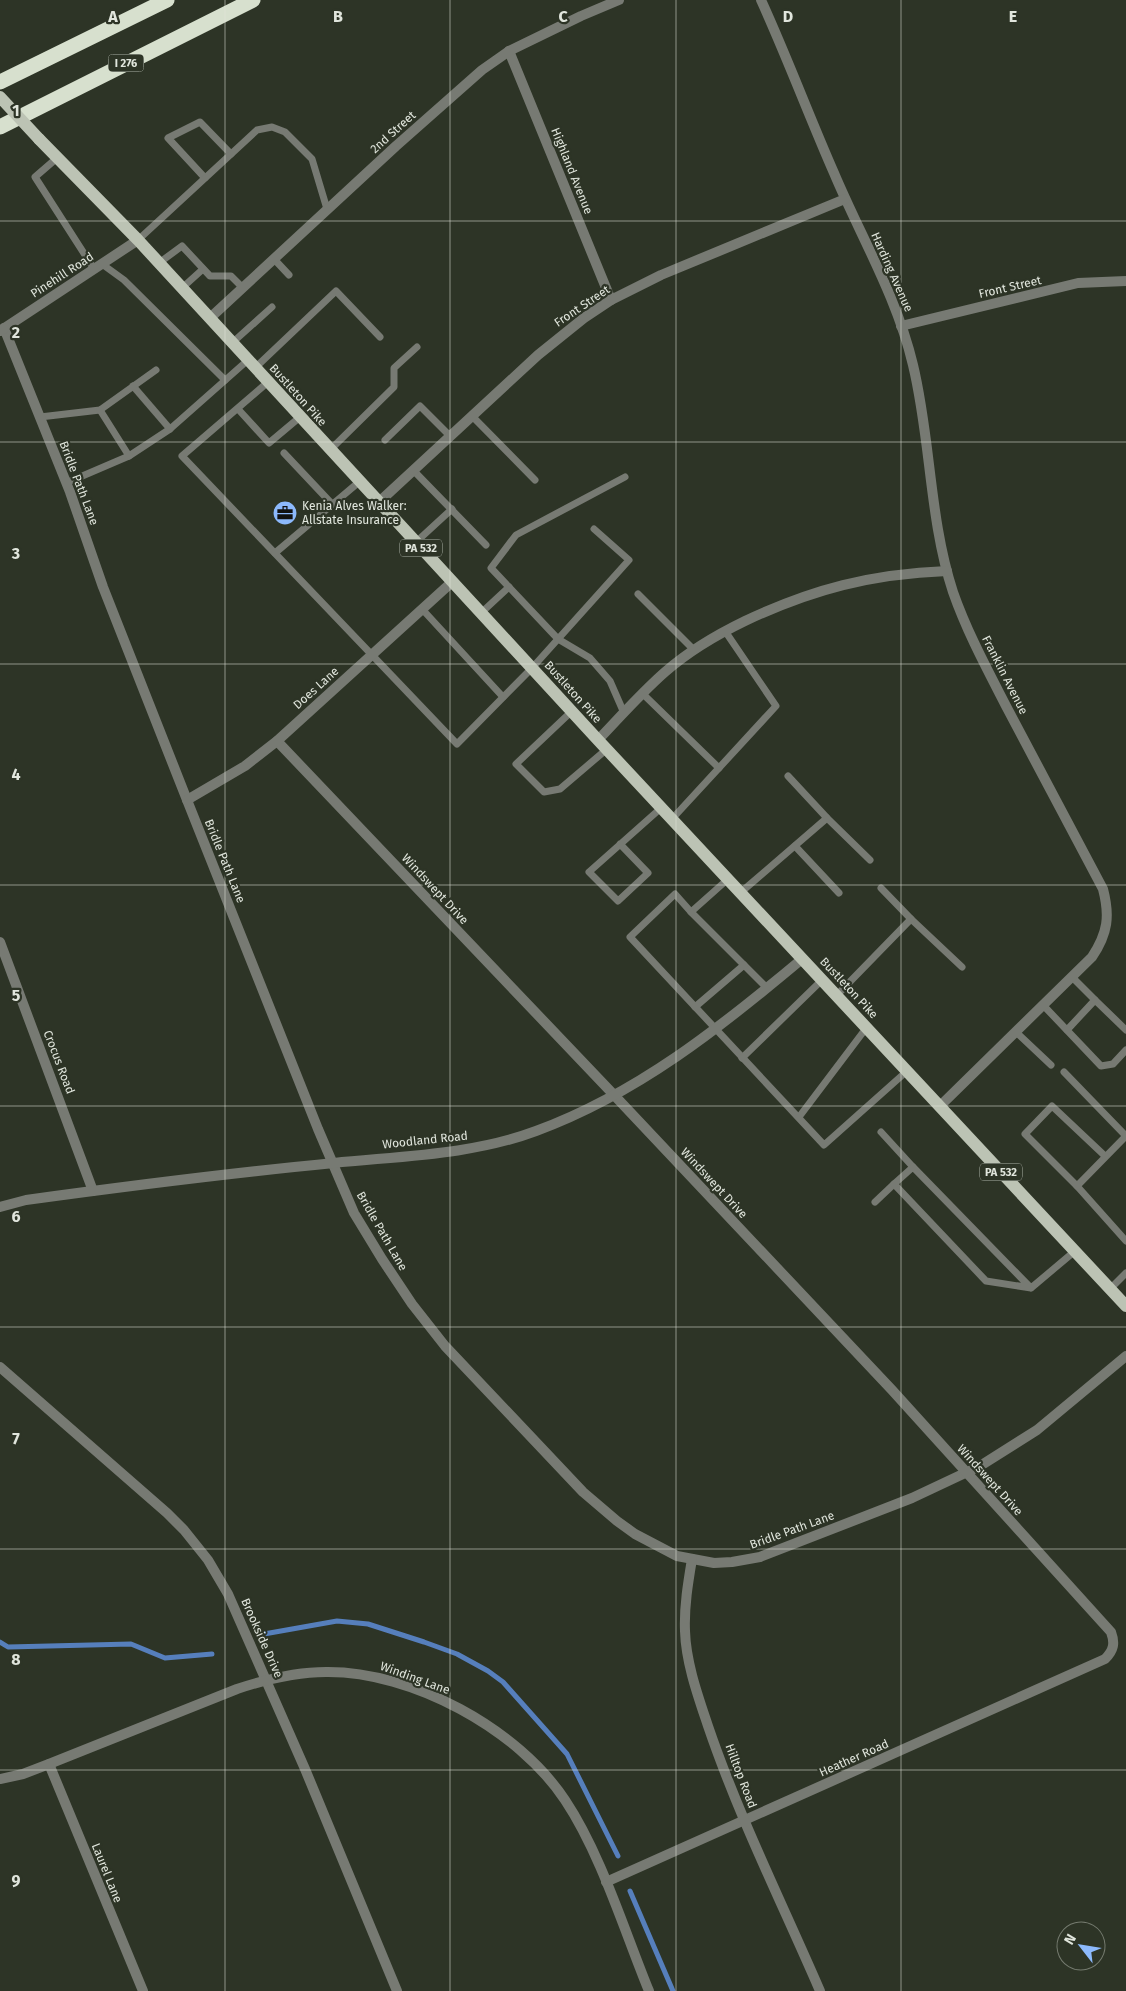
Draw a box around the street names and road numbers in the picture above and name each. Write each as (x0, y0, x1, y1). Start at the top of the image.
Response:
road number: I 276 (108, 54, 144, 72)
street label: 2nd Street (368, 108, 419, 156)
street label: Highland Avenue (548, 126, 596, 216)
street label: Harding Avenue (868, 230, 916, 314)
street label: Pinehill Road (28, 249, 96, 301)
street label: Front Street (977, 273, 1043, 301)
street label: Front Street (552, 282, 613, 330)
street label: Bustleton Pike (267, 361, 329, 429)
street label: Bridle Path Lane (57, 439, 101, 527)
road number: PA 532 (400, 540, 442, 556)
street label: Franklin Avenue (979, 633, 1031, 717)
street label: Bustleton Pike (542, 658, 604, 726)
street label: Does Lane (290, 664, 342, 712)
street label: Bridle Path Lane (202, 817, 248, 905)
street label: Windswept Drive (399, 851, 471, 927)
street label: Bustleton Pike (817, 955, 881, 1021)
street label: Crocus Road (40, 1028, 78, 1096)
street label: Woodland Road (381, 1129, 469, 1151)
street label: Windswept Drive (678, 1145, 750, 1221)
road number: PA 532 (980, 1164, 1022, 1180)
street label: Bridle Path Lane (354, 1189, 410, 1273)
street label: Windswept Drive (954, 1442, 1026, 1518)
street label: Bridle Path Lane (748, 1508, 836, 1552)
street label: Brookside Drive (238, 1596, 286, 1680)
street label: Winding Lane (378, 1659, 452, 1697)
street label: Heather Road (817, 1736, 891, 1780)
street label: Hilltop Road (722, 1742, 760, 1810)
street label: Laurel Lane (89, 1841, 125, 1905)

